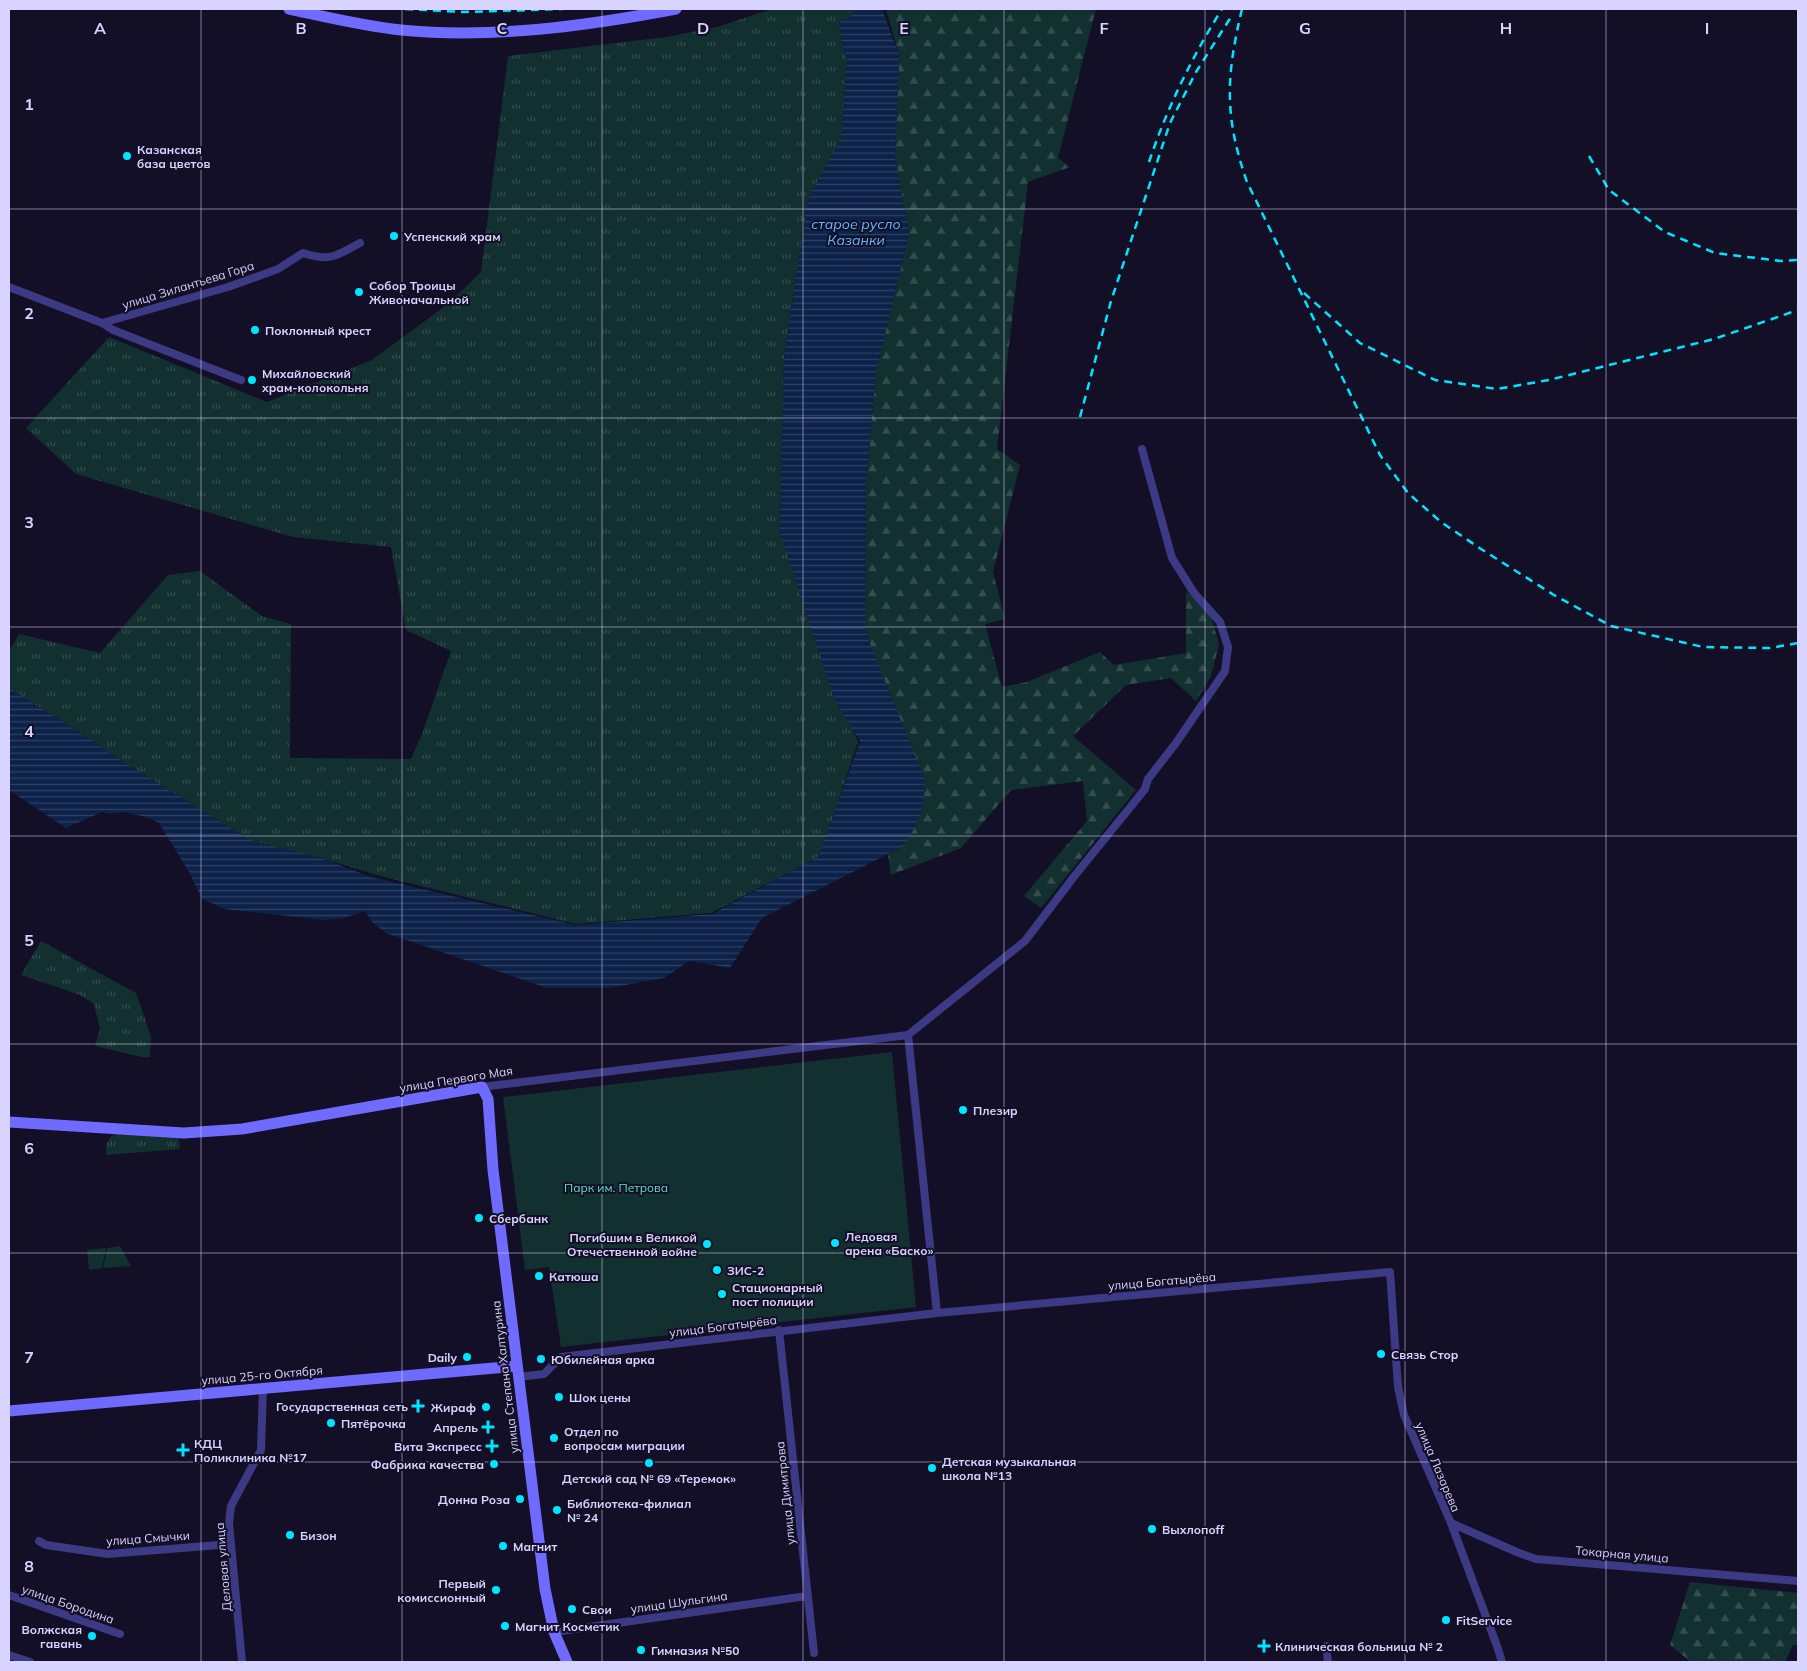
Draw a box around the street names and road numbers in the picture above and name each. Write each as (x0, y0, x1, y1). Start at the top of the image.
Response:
street label: улица Зилантьева Гора (120, 258, 256, 312)
street label: улица Первого Мая (398, 1063, 514, 1095)
street label: улица Богатырёва (1107, 1269, 1217, 1293)
street label: улица Степана Халтурина (488, 1300, 522, 1454)
street label: улица Богатырёва (668, 1312, 778, 1340)
street label: улица 25-го Октября (201, 1362, 323, 1388)
street label: улица Лазарева (1412, 1420, 1464, 1514)
street label: улица Димитрова (772, 1441, 798, 1545)
street label: Деловая улица (212, 1522, 234, 1612)
street label: улица Смычки (106, 1528, 190, 1548)
street label: Токарная улица (1575, 1542, 1669, 1566)
street label: улица Бородина (20, 1581, 116, 1627)
street label: улица Шульгина (630, 1588, 728, 1616)

